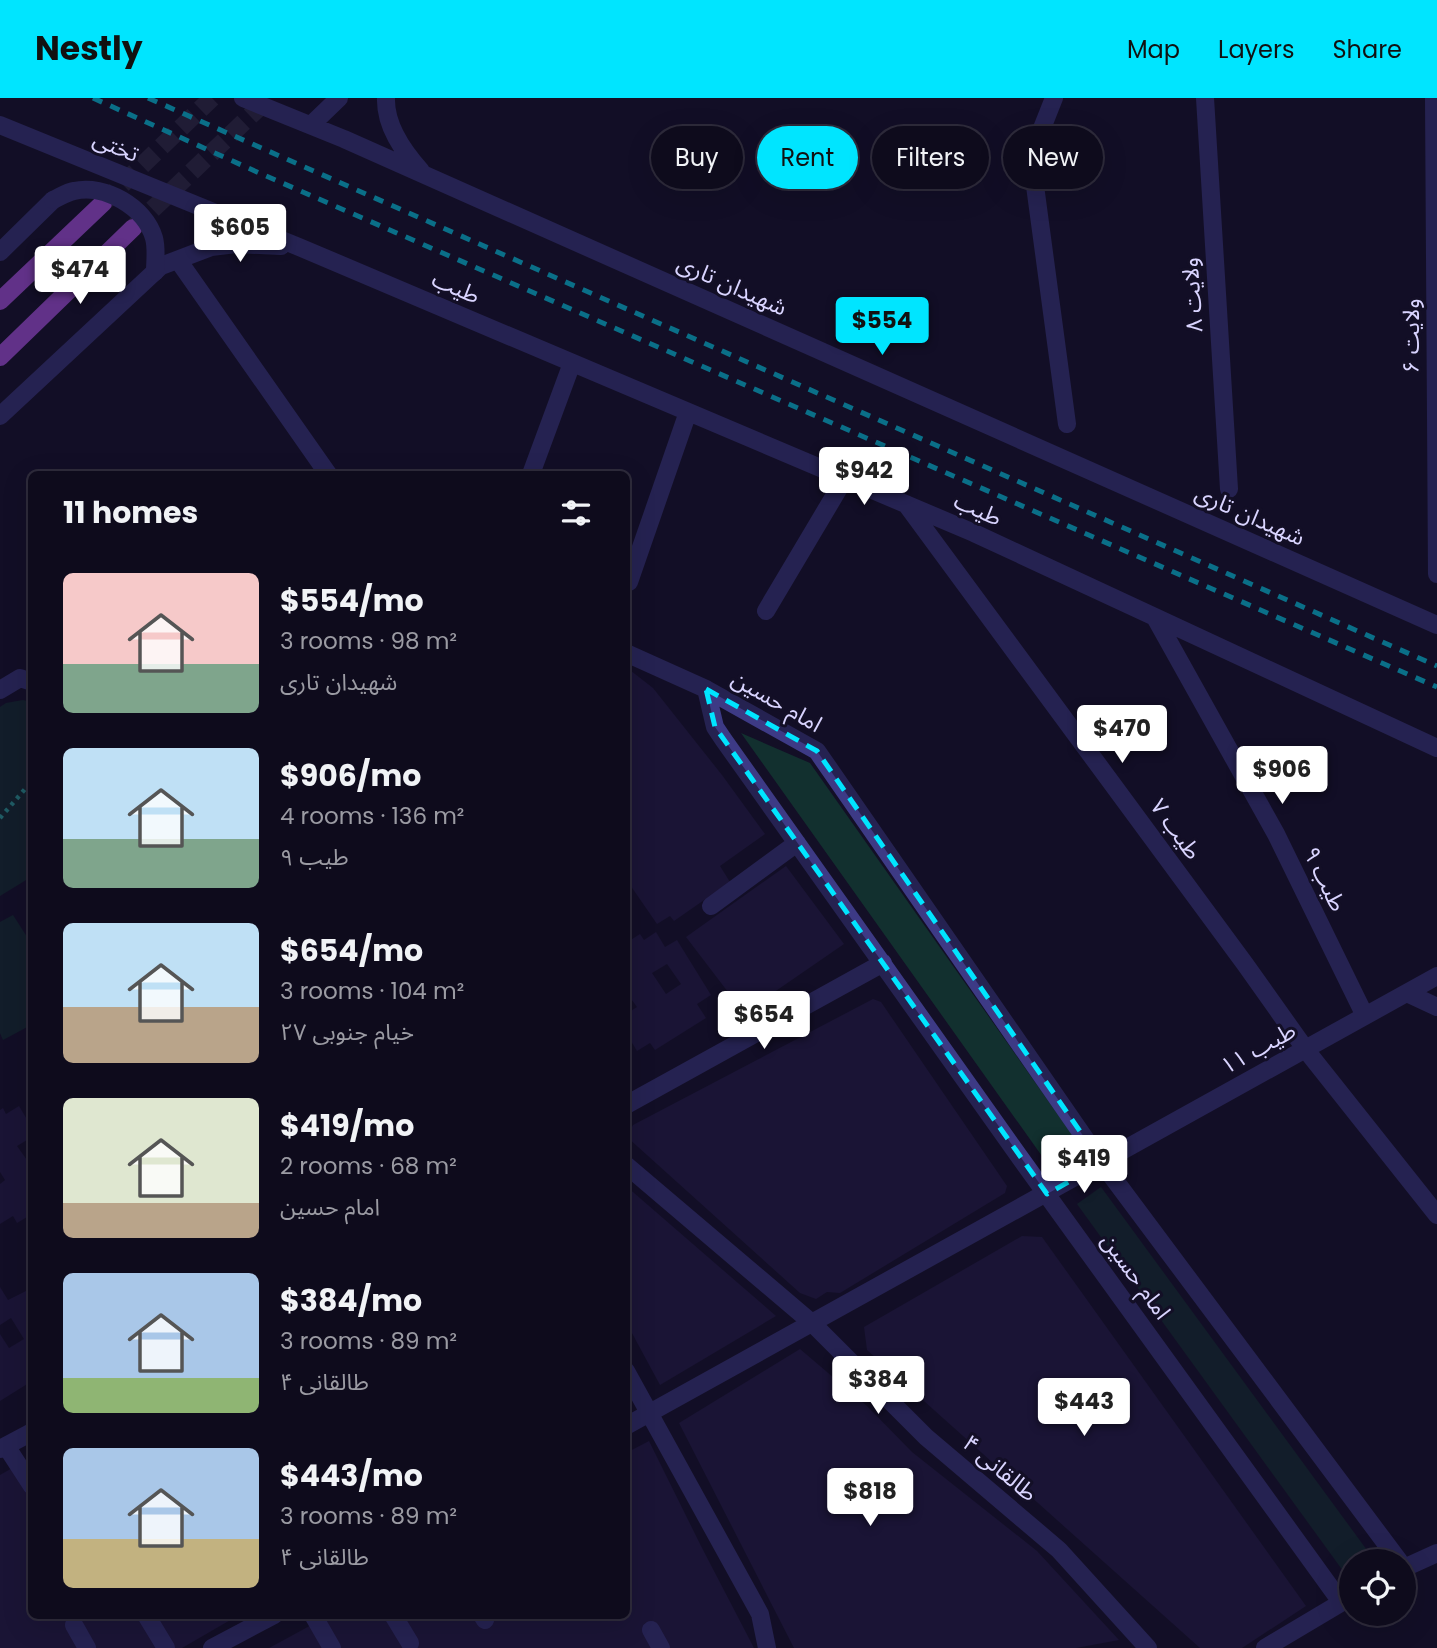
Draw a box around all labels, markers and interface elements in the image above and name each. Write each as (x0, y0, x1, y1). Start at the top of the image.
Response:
text: Nestly (35, 25, 143, 72)
text: Map (1127, 33, 1180, 66)
text: Layers (1218, 33, 1294, 66)
text: Share (1332, 33, 1402, 66)
street label: تختی (88, 122, 144, 170)
chip: Buy (651, 126, 743, 189)
chip: Rent (757, 126, 858, 189)
chip: Filters (872, 126, 989, 189)
chip: New (1003, 126, 1103, 189)
pin: $605 (199, 204, 281, 264)
text: $605 (210, 211, 270, 243)
pin: $474 (39, 246, 121, 306)
street label: شهیدان تاری (672, 247, 792, 323)
text: $474 (51, 253, 109, 285)
street label: ولایت ۸ (1173, 256, 1211, 334)
street label: طیب (427, 263, 485, 311)
pin: $554 (841, 298, 923, 357)
street label: ولایت ۶ (1395, 299, 1427, 373)
text: $554 (852, 304, 912, 336)
pin: $942 (823, 448, 905, 507)
text: $942 (835, 454, 893, 486)
street label: شهیدان تاری (1190, 477, 1310, 553)
street label: طیب (949, 484, 1007, 534)
text: 11 homes (63, 491, 198, 534)
icon: filters (557, 494, 595, 532)
text: $554/mo (280, 579, 424, 622)
icon: home (119, 601, 203, 685)
text: 3 rooms · 98 m² (280, 625, 457, 657)
street label: امام حسین (725, 662, 828, 742)
text: شهیدان تاری (280, 666, 397, 698)
pin: $470 (1081, 706, 1163, 765)
text: $470 (1093, 712, 1151, 744)
pin: $906 (1241, 746, 1323, 806)
text: $906 (1253, 753, 1311, 785)
text: $906/mo (280, 754, 421, 797)
icon: home (119, 776, 203, 860)
street label: طیب ۷ (1143, 792, 1209, 866)
text: 4 rooms · 136 m² (280, 800, 464, 832)
text: طیب ۹ (280, 841, 349, 873)
street label: طیب ۹ (1296, 841, 1354, 917)
text: $654/mo (280, 929, 423, 972)
icon: home (119, 951, 203, 1035)
text: 3 rooms · 104 m² (280, 975, 464, 1007)
pin: $654 (723, 992, 805, 1051)
text: $654 (734, 998, 794, 1030)
street label: طیب ۱۱ (1214, 1014, 1302, 1082)
text: خیام جنوبی ۲۷ (280, 1016, 414, 1048)
text: $419/mo (280, 1104, 414, 1147)
icon: home (119, 1126, 203, 1210)
pin: $419 (1043, 1136, 1125, 1195)
text: $419 (1057, 1142, 1111, 1174)
text: 2 rooms · 68 m² (280, 1150, 457, 1182)
text: امام حسین (280, 1191, 380, 1223)
street label: امام حسین (1092, 1226, 1178, 1327)
text: $384/mo (280, 1279, 422, 1322)
icon: home (119, 1301, 203, 1385)
text: 3 rooms · 89 m² (280, 1325, 457, 1357)
pin: $384 (837, 1356, 919, 1416)
text: $384 (848, 1363, 908, 1395)
text: طالقانی ۴ (280, 1366, 369, 1398)
pin: $443 (1043, 1378, 1125, 1438)
text: $443 (1054, 1385, 1114, 1417)
street label: طالقانی ۴ (956, 1427, 1044, 1509)
text: $443/mo (280, 1454, 423, 1497)
pin: $818 (829, 1468, 911, 1528)
text: $818 (843, 1475, 897, 1507)
icon: home (119, 1476, 203, 1560)
text: 3 rooms · 89 m² (280, 1500, 457, 1532)
text: طالقانی ۴ (280, 1541, 369, 1573)
map controls (1339, 1549, 1416, 1626)
button: locate (1339, 1549, 1416, 1626)

